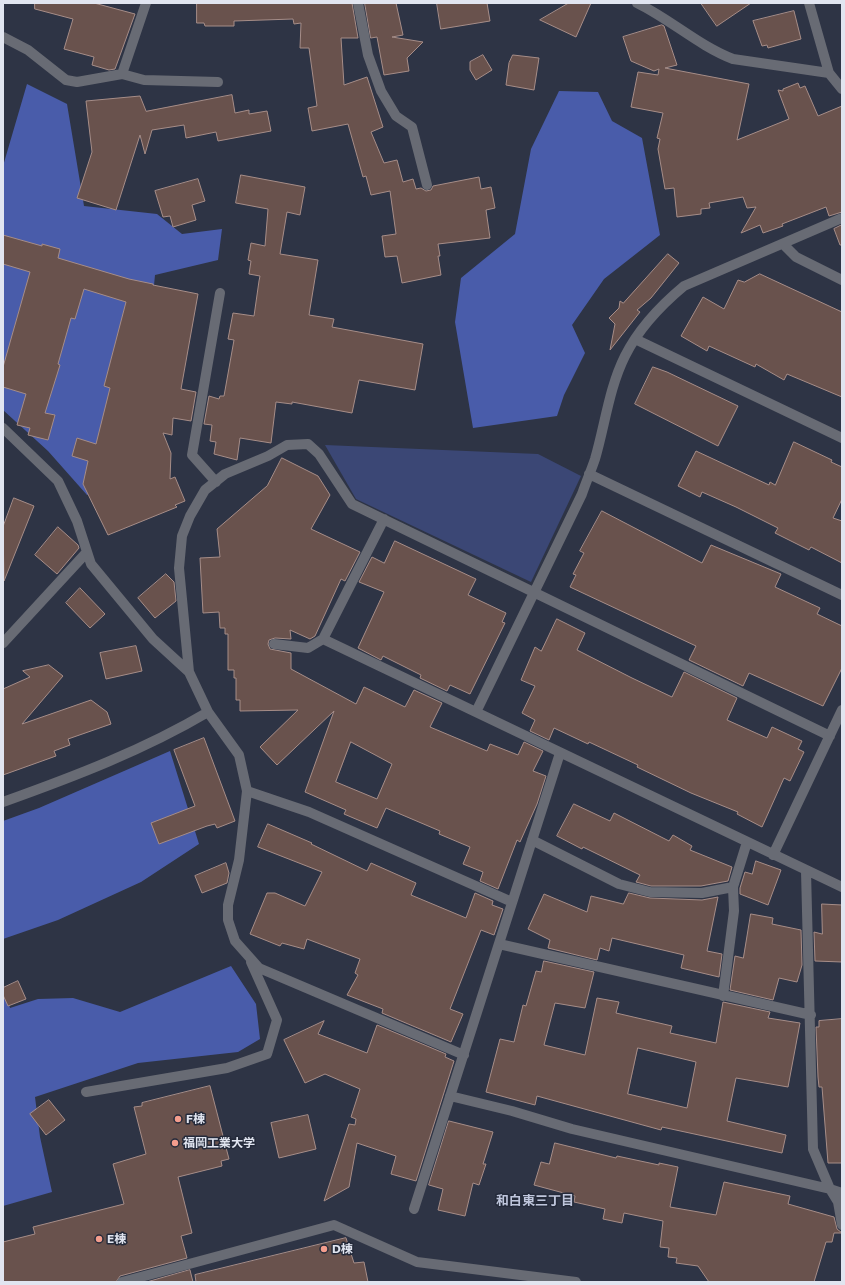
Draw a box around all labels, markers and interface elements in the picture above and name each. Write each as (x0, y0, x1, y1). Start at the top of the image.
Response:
place label: F棟 (186, 1112, 205, 1126)
marker: F棟 (173, 1114, 183, 1124)
place label: 福岡工業大学 (183, 1136, 255, 1150)
marker: 福岡工業大学 (170, 1138, 180, 1148)
district label: 和白東三丁目 (496, 1193, 574, 1209)
place label: E棟 (107, 1232, 126, 1246)
marker: E棟 (94, 1234, 104, 1244)
place label: D棟 (332, 1242, 353, 1256)
marker: D棟 (319, 1244, 329, 1254)

